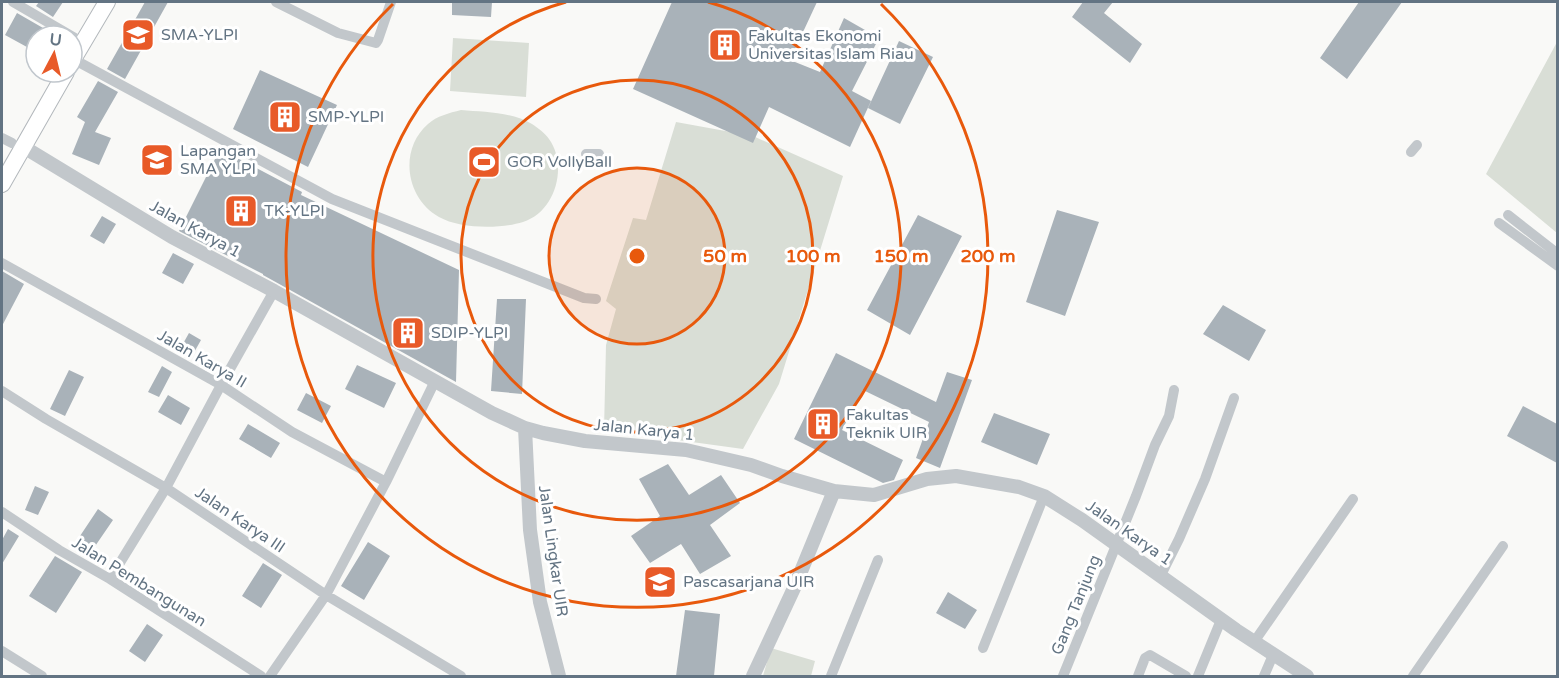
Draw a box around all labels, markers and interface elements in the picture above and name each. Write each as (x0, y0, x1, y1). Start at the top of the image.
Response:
school or university icon: SMA-YLPI (120, 17, 156, 53)
north arrow (24, 24, 84, 84)
place label: SMA-YLPI (161, 25, 238, 45)
place label: Fakultas Ekonomi Universitas Islam Riau (748, 26, 914, 64)
building icon: Fakultas Ekonomi Universitas Islam Riau (707, 27, 743, 63)
text: U (48, 29, 63, 51)
building icon: SMP-YLPI (267, 99, 303, 135)
place label: SMP-YLPI (308, 107, 384, 127)
place label: Lapangan SMA YLPI (180, 141, 256, 179)
school or university icon: Lapangan SMA YLPI (139, 142, 175, 178)
sports icon: GOR VollyBall (466, 144, 502, 180)
place label: GOR VollyBall (507, 152, 612, 172)
building icon: TK-YLPI (223, 193, 259, 229)
street label: Jalan Karya 1 (146, 196, 244, 262)
place label: TK-YLPI (264, 201, 325, 221)
text: 50 m (703, 245, 747, 267)
text: 100 m (785, 245, 841, 267)
text: 150 m (873, 245, 929, 267)
text: 200 m (960, 245, 1016, 267)
centre of rings (627, 246, 647, 266)
building icon: SDIP-YLPI (390, 315, 426, 351)
place label: SDIP-YLPI (431, 323, 508, 343)
street label: Jalan Karya II (154, 325, 250, 393)
place label: Fakultas Teknik UIR (846, 405, 927, 443)
building icon: Fakultas Teknik UIR (805, 406, 841, 442)
street label: Jalan Karya 1 (593, 415, 695, 445)
street label: Jalan Karya III (191, 482, 289, 558)
street label: Jalan Lingkar UIR (534, 484, 572, 618)
street label: Jalan Karya 1 (1082, 496, 1176, 570)
street label: Jalan Pembangunan (68, 533, 210, 631)
street label: Gang Tanjung (1047, 552, 1105, 658)
school or university icon: Pascasarjana UIR (642, 564, 678, 600)
place label: Pascasarjana UIR (683, 572, 814, 592)

